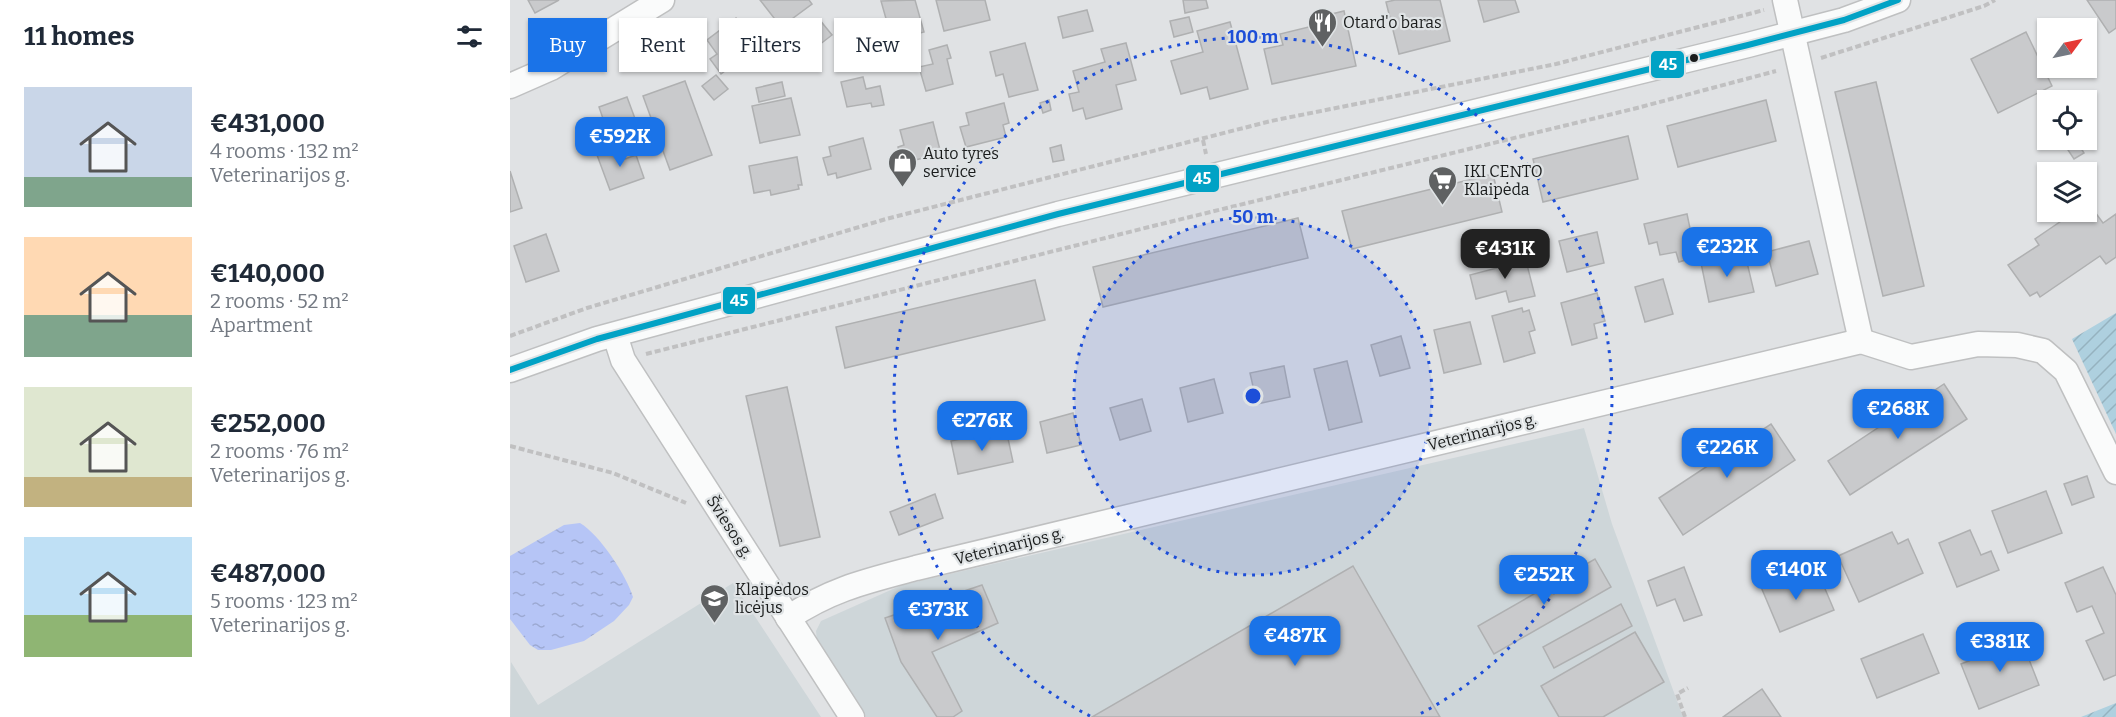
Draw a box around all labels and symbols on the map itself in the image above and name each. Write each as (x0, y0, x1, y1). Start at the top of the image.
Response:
restaurant icon: Otard'o baras (1306, 6, 1338, 48)
place label: Otard'o baras (1343, 13, 1442, 32)
north arrow (2037, 18, 2097, 78)
text: 100 m (1227, 26, 1279, 48)
line badge: 45 (1650, 50, 1685, 79)
unlabelled marker (1688, 52, 1700, 64)
text: 45 (1659, 55, 1677, 74)
pin: €592K (578, 117, 662, 168)
place label: Auto tyres service (923, 144, 999, 181)
shop icon: Auto tyres service (886, 146, 918, 188)
place label: IKI CENTO Klaipėda (1464, 162, 1543, 199)
line badge: 45 (1185, 164, 1220, 193)
supermarket icon: IKI CENTO Klaipėda (1427, 164, 1459, 206)
text: 45 (1193, 169, 1211, 188)
text: 50 m (1232, 206, 1274, 228)
pin: €232K (1685, 227, 1769, 278)
pin: €431K (1463, 229, 1547, 280)
line badge: 45 (722, 286, 756, 315)
text: 45 (730, 291, 748, 310)
centre of rings (1243, 386, 1263, 406)
pin: €268K (1856, 389, 1940, 440)
pin: €276K (940, 401, 1024, 452)
street label: Veterinarijos g. (1425, 409, 1539, 455)
pin: €226K (1685, 428, 1769, 479)
street label: Šviesos g. (703, 492, 758, 562)
street label: Veterinarijos g. (952, 523, 1066, 569)
pin: €140K (1754, 550, 1838, 601)
pin: €252K (1502, 555, 1586, 606)
place label: Klaipėdos licėjus (735, 580, 809, 617)
school or university icon: Klaipėdos licėjus (698, 582, 730, 624)
pin: €373K (896, 590, 980, 641)
pin: €487K (1253, 616, 1337, 667)
pin: €381K (1958, 622, 2042, 673)

